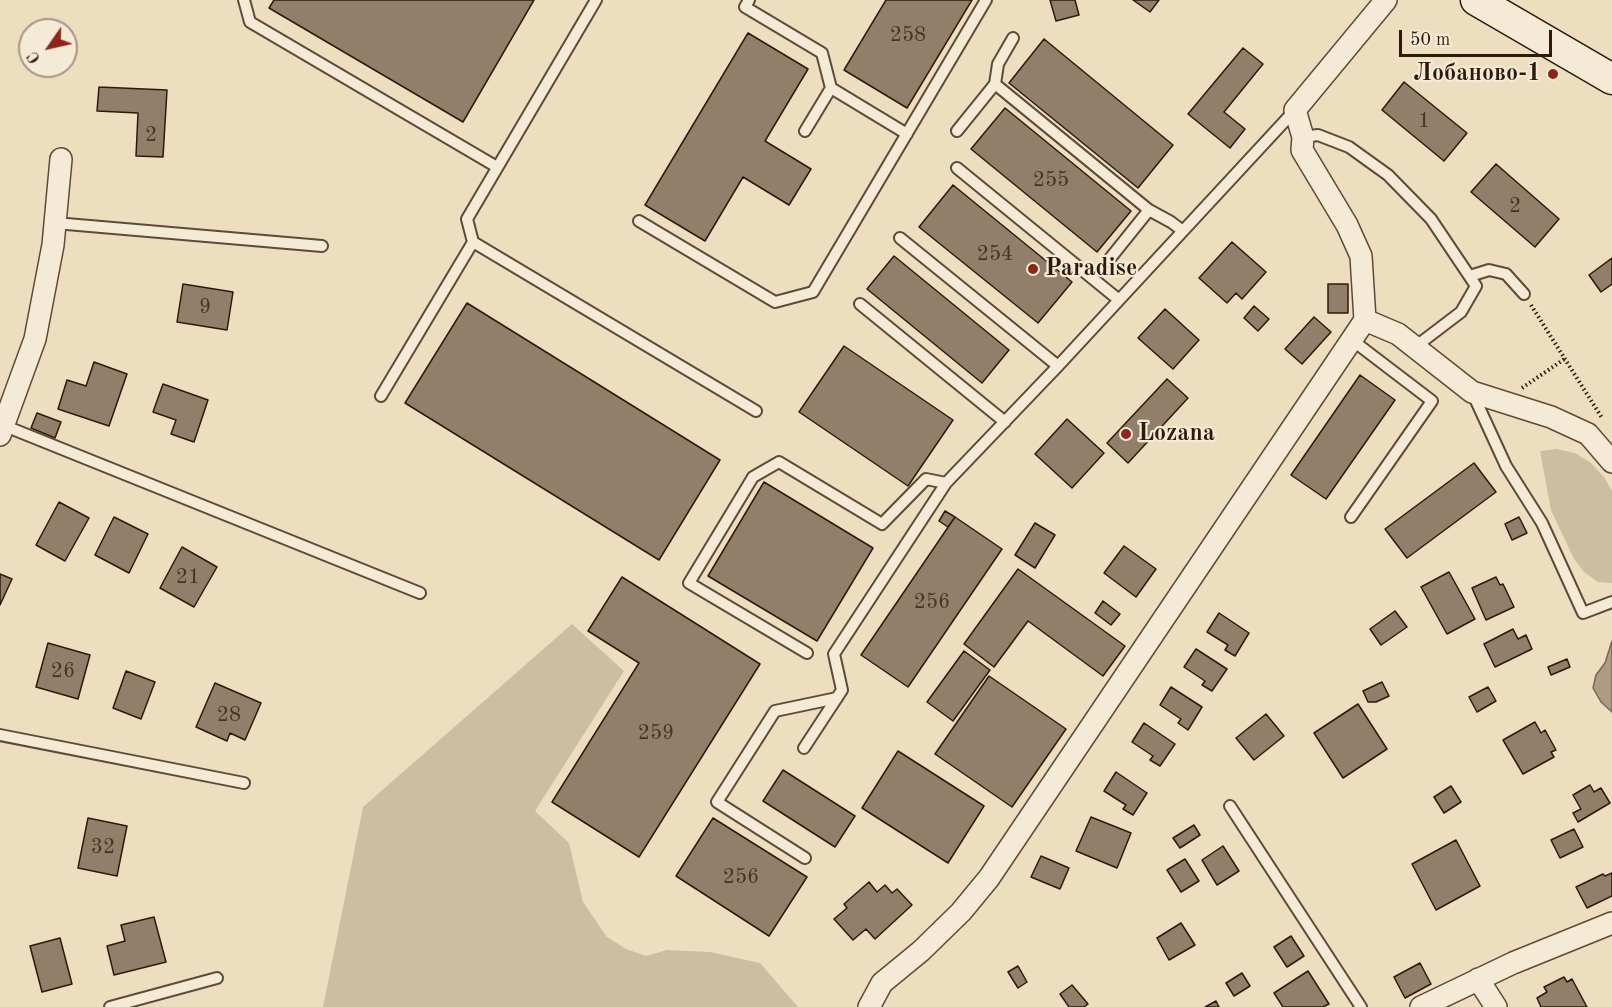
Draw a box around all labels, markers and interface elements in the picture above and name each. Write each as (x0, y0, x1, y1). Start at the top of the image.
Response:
north arrow (18, 18, 78, 78)
scale bar (1402, 18, 1555, 56)
house number: 258 (890, 22, 926, 48)
text: 50 m (1410, 31, 1450, 49)
text: С (25, 48, 44, 66)
place label: Лобаново-1 (1413, 60, 1541, 88)
marker: Лобаново-1 (1546, 67, 1560, 81)
house number: 1 (1418, 108, 1430, 134)
house number: 2 (145, 122, 157, 148)
house number: 255 (1033, 167, 1069, 193)
house number: 2 (1509, 193, 1521, 219)
house number: 254 (977, 241, 1013, 267)
place label: Paradise (1045, 255, 1137, 283)
marker: Paradise (1026, 262, 1040, 276)
house number: 9 (199, 294, 211, 320)
place label: Lozana (1138, 420, 1215, 448)
marker: Lozana (1119, 427, 1133, 441)
house number: 21 (176, 564, 200, 590)
house number: 256 (914, 589, 950, 615)
house number: 26 (51, 658, 75, 684)
house number: 28 (217, 702, 241, 728)
house number: 259 (638, 720, 674, 746)
house number: 32 (91, 834, 115, 860)
house number: 256 (723, 864, 759, 890)

